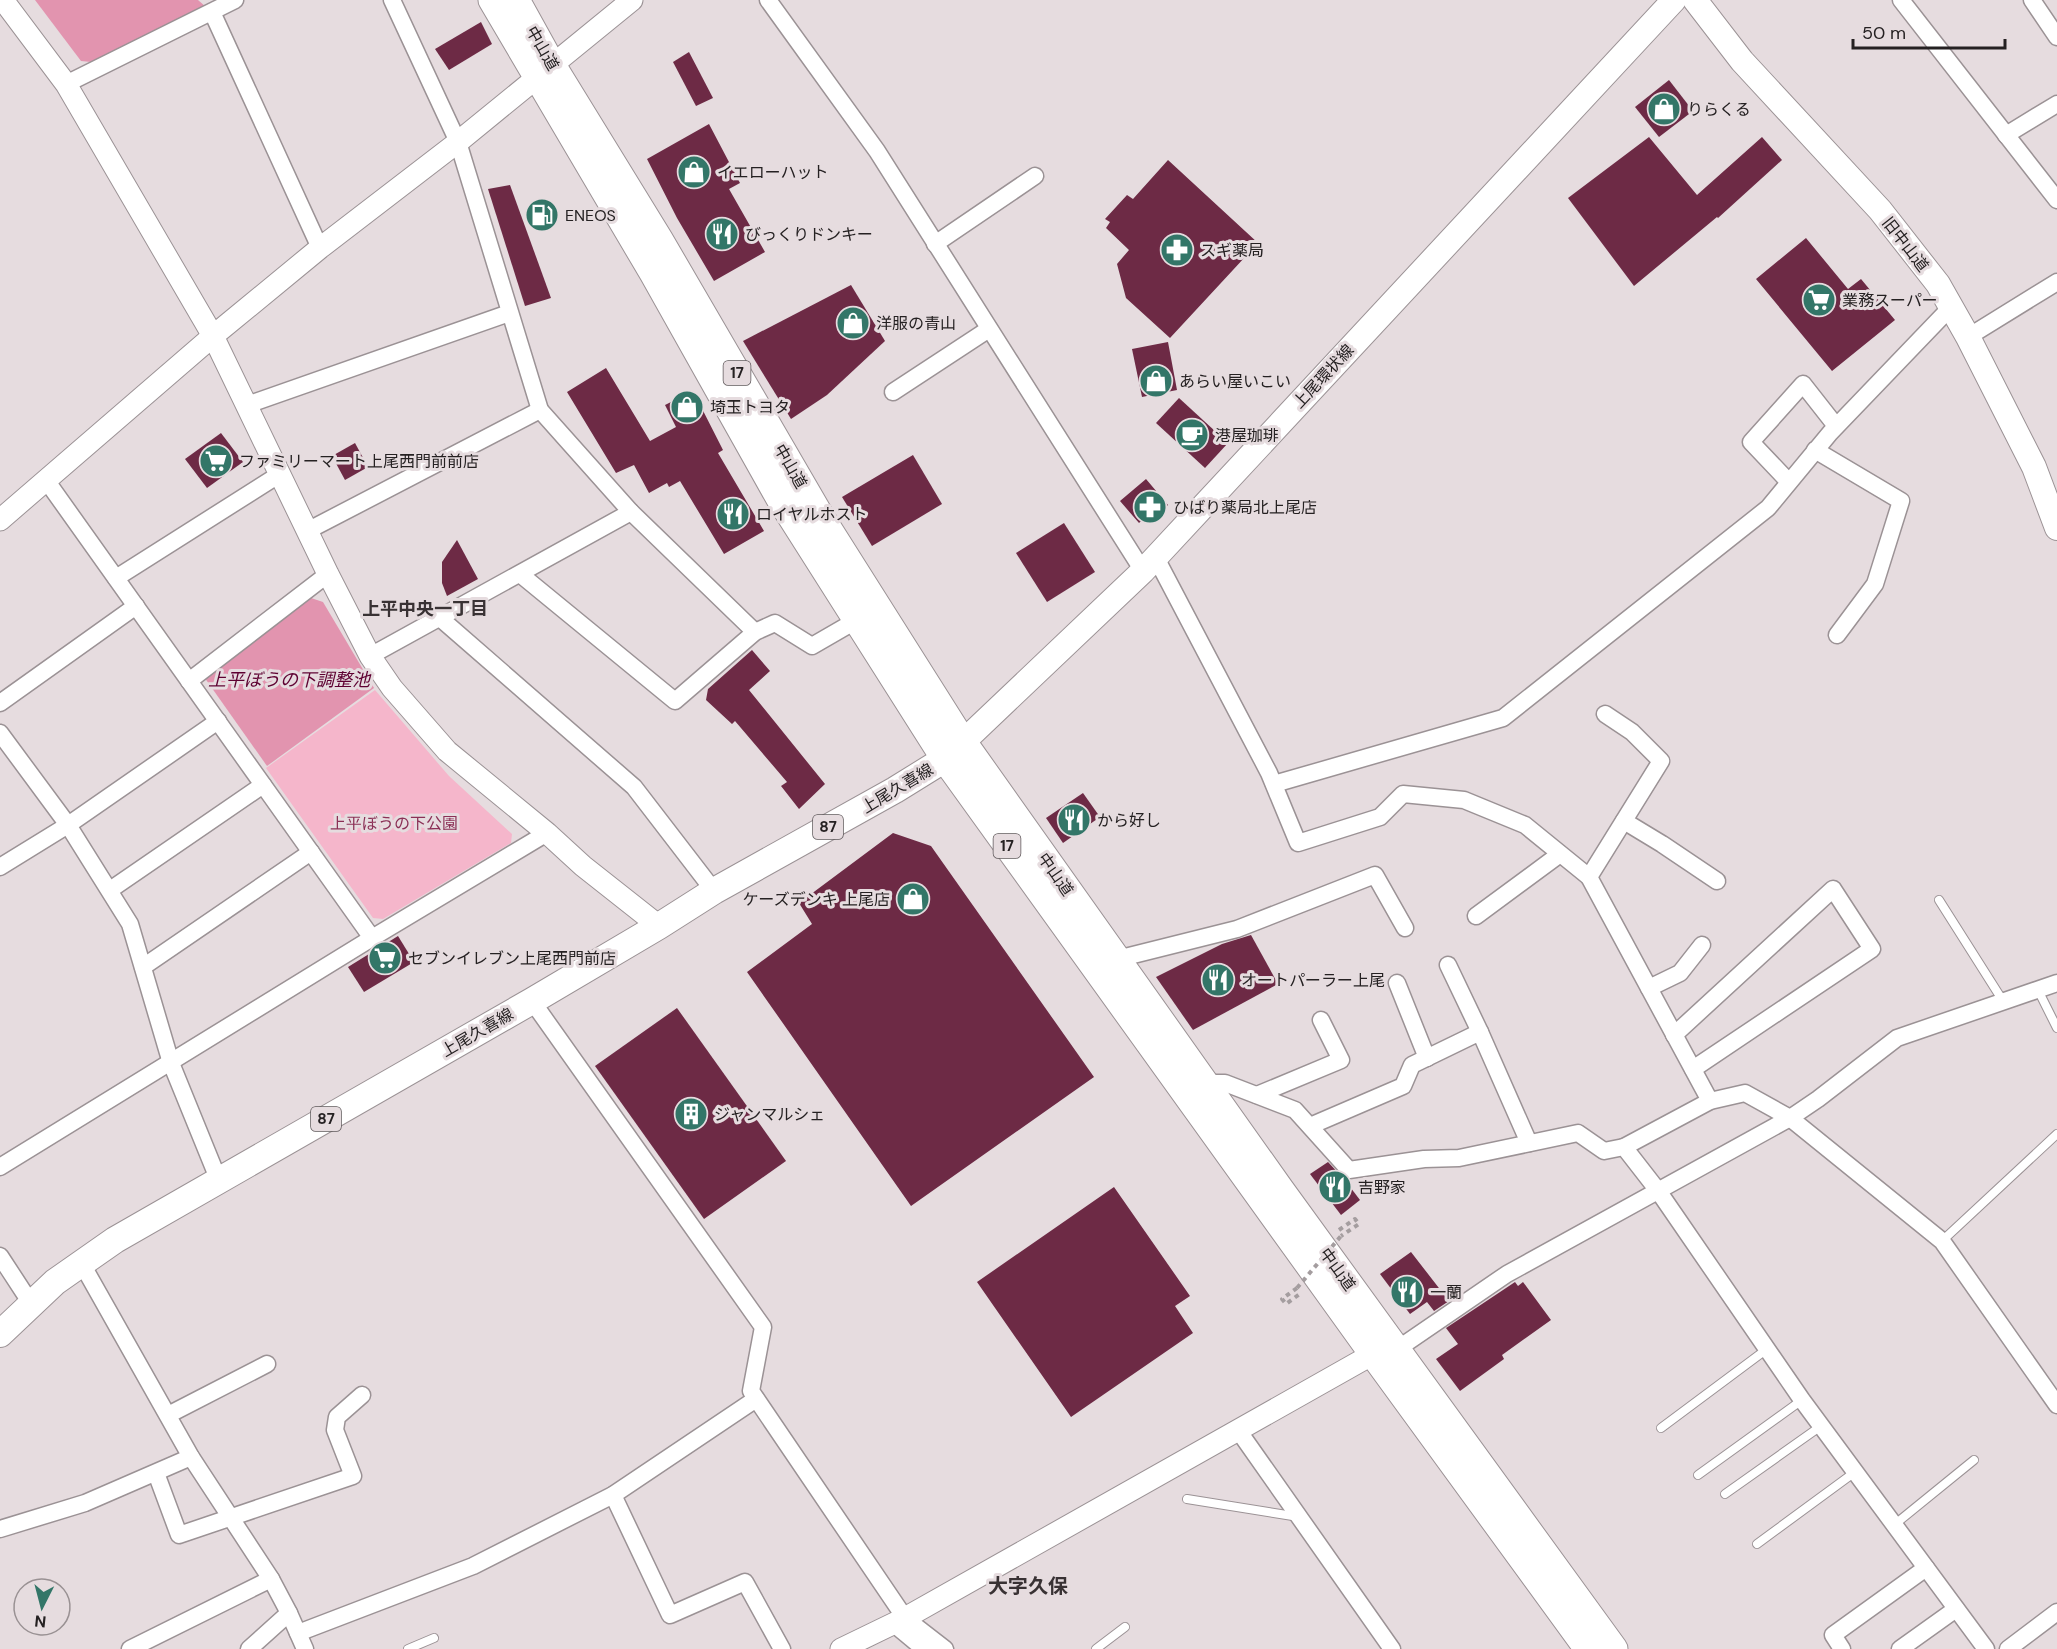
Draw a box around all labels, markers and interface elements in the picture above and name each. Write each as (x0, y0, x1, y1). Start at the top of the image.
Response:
scale bar (1853, 12, 2004, 50)
text: 50 m (1862, 21, 1906, 45)
street label: 中山道 (521, 22, 564, 74)
shop icon: りらくる (1646, 91, 1682, 127)
place label: りらくる (1687, 99, 1751, 120)
shop icon: イエローハット (676, 154, 712, 190)
place label: イエローハット (717, 162, 829, 183)
fuel station icon: ENEOS (524, 197, 560, 233)
place label: ENEOS (565, 205, 616, 226)
street label: 旧中山道 (1878, 213, 1934, 276)
restaurant icon: びっくりドンキー (704, 216, 740, 252)
place label: びっくりドンキー (745, 224, 873, 245)
pharmacy icon: スギ薬局 (1159, 232, 1195, 268)
place label: スギ薬局 (1200, 240, 1264, 261)
supermarket icon: 業務スーパー (1801, 282, 1837, 318)
place label: 業務スーパー (1842, 290, 1938, 311)
shop icon: 洋服の青山 (835, 305, 871, 341)
place label: 洋服の青山 (876, 313, 956, 334)
street label: 上尾環状線 (1288, 340, 1358, 413)
road number: 17 (724, 361, 750, 385)
shop icon: あらい屋いこい (1138, 363, 1174, 399)
place label: あらい屋いこい (1179, 371, 1291, 392)
shop icon: 埼玉トヨタ (669, 389, 705, 425)
place label: 埼玉トヨタ (710, 397, 790, 418)
cafe icon: 港屋珈琲 (1174, 417, 1210, 453)
place label: 港屋珈琲 (1215, 425, 1279, 446)
street label: 中山道 (769, 440, 812, 492)
supermarket icon: ファミリーマート上尾西門前前店 (198, 443, 234, 479)
place label: ファミリーマート上尾西門前前店 (239, 451, 479, 472)
pharmacy icon: ひばり薬局北上尾店 (1132, 489, 1168, 525)
restaurant icon: ロイヤルホスト (715, 496, 751, 532)
place label: ひばり薬局北上尾店 (1173, 497, 1317, 518)
place label: ロイヤルホスト (756, 504, 868, 525)
district label: 上平中央一丁目 (362, 597, 488, 621)
water label: 上平ぼうの下調整池 (208, 668, 372, 692)
street label: 上尾久喜線 (858, 759, 937, 818)
restaurant icon: から好し (1056, 802, 1092, 838)
place label: から好し (1097, 810, 1161, 831)
park label: 上平ぼうの下公園 (330, 813, 458, 834)
road number: 87 (813, 815, 843, 839)
road number: 17 (994, 834, 1020, 858)
street label: 中山道 (1033, 849, 1078, 900)
shop icon: ケーズデンキ 上尾店 (895, 881, 931, 917)
place label: ケーズデンキ 上尾店 (743, 889, 890, 910)
supermarket icon: セブンイレブン上尾西門前店 (367, 940, 403, 976)
place label: セブンイレブン上尾西門前店 (408, 948, 616, 969)
restaurant icon: オートパーラー上尾 (1200, 962, 1236, 998)
place label: オートパーラー上尾 (1241, 970, 1385, 991)
street label: 上尾久喜線 (437, 1003, 517, 1062)
building icon: ジャンマルシェ (673, 1096, 709, 1132)
place label: ジャンマルシェ (714, 1104, 825, 1125)
road number: 87 (311, 1107, 341, 1131)
restaurant icon: 吉野家 (1317, 1169, 1353, 1205)
place label: 吉野家 (1358, 1177, 1406, 1198)
street label: 中山道 (1315, 1244, 1360, 1295)
restaurant icon: 一蘭 (1389, 1274, 1425, 1310)
place label: 一蘭 (1430, 1282, 1462, 1303)
district label: 大字久保 (988, 1573, 1068, 1599)
north arrow (12, 1577, 72, 1637)
text: N (34, 1610, 47, 1632)

